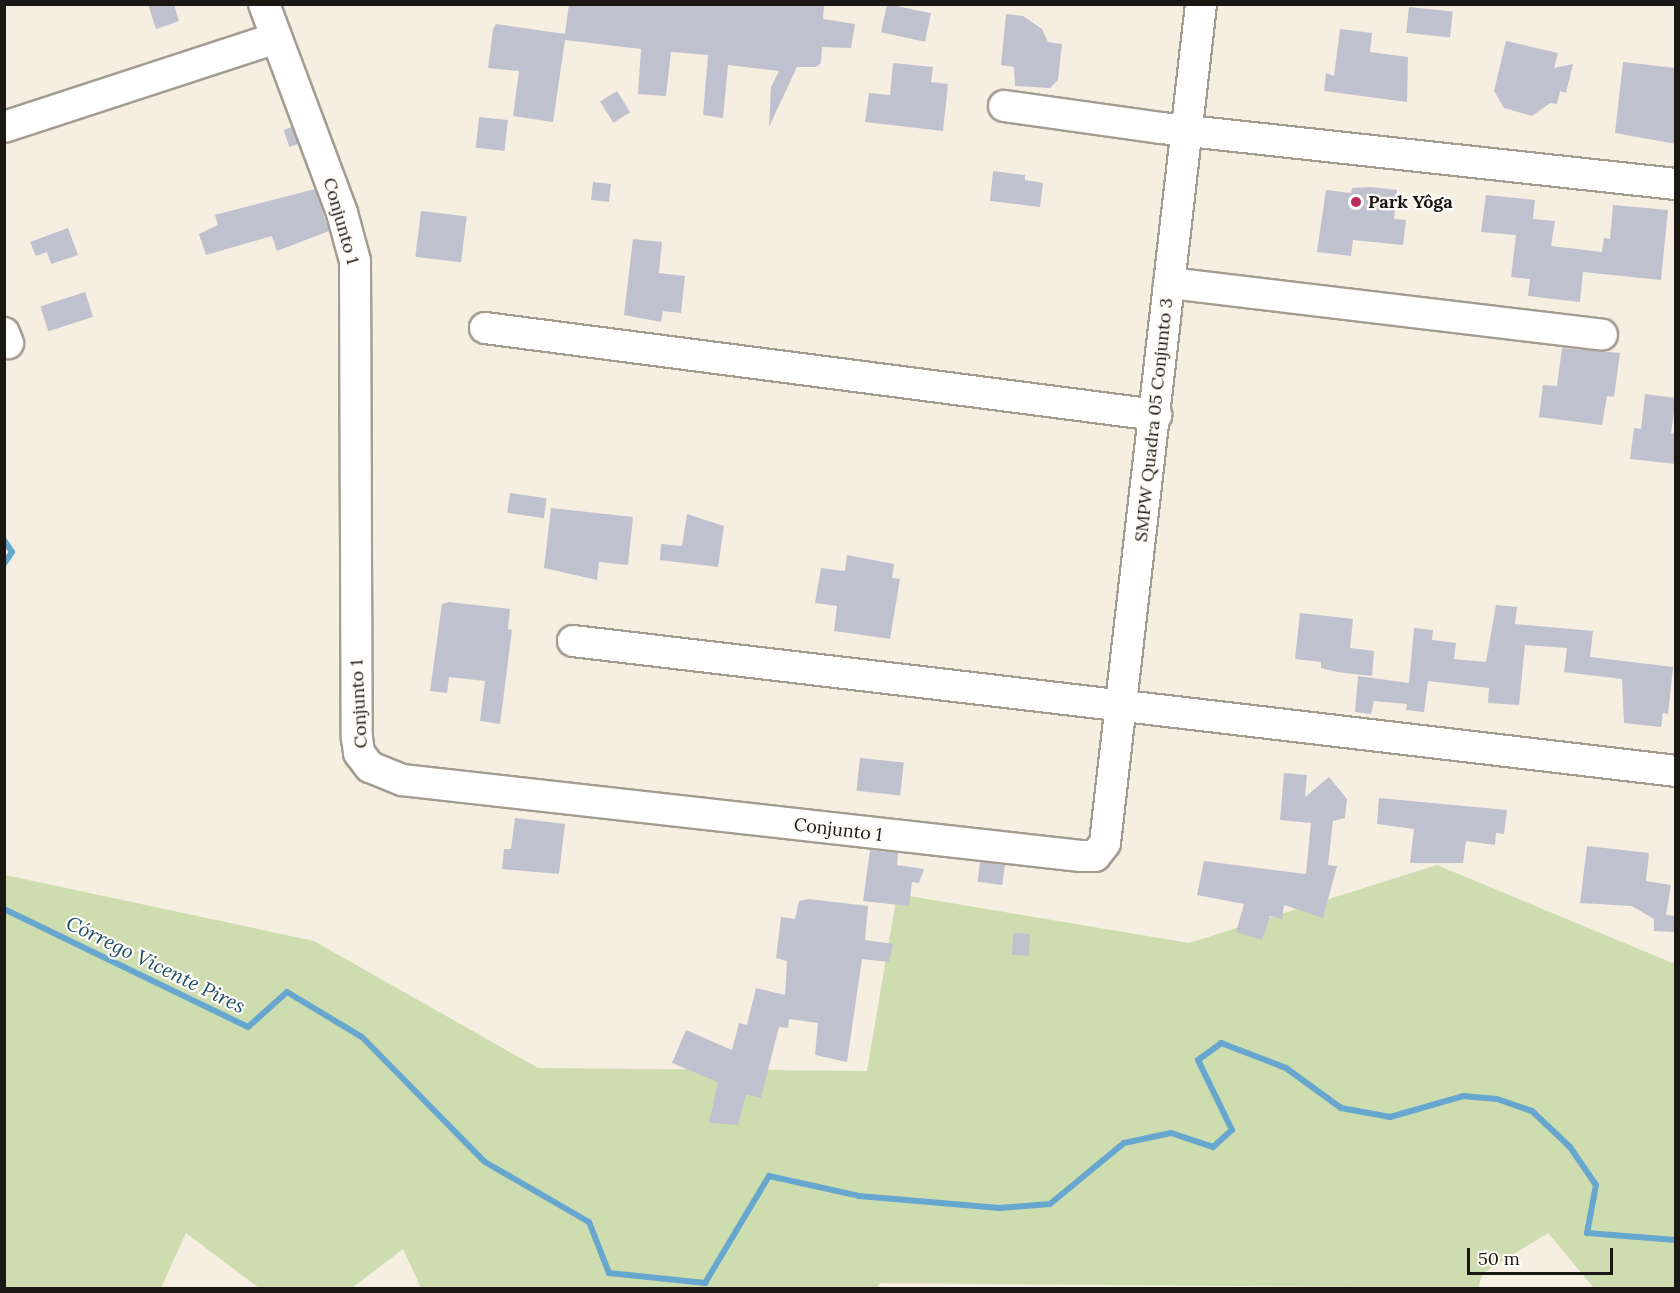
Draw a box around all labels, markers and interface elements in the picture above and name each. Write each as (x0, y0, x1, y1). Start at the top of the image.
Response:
street label: Conjunto 1 (318, 175, 364, 267)
place label: Park Yôga (1368, 191, 1453, 213)
marker: Park Yôga (1349, 195, 1363, 209)
street label: SMPW Quadra 05 Conjunto 3 (1130, 297, 1178, 543)
street label: Conjunto 1 (346, 659, 372, 749)
street label: Conjunto 1 (793, 814, 883, 846)
water label: Córrego Vicente Pires (63, 910, 249, 1018)
scale bar (1470, 1236, 1616, 1274)
text: 50 m (1478, 1247, 1520, 1270)

